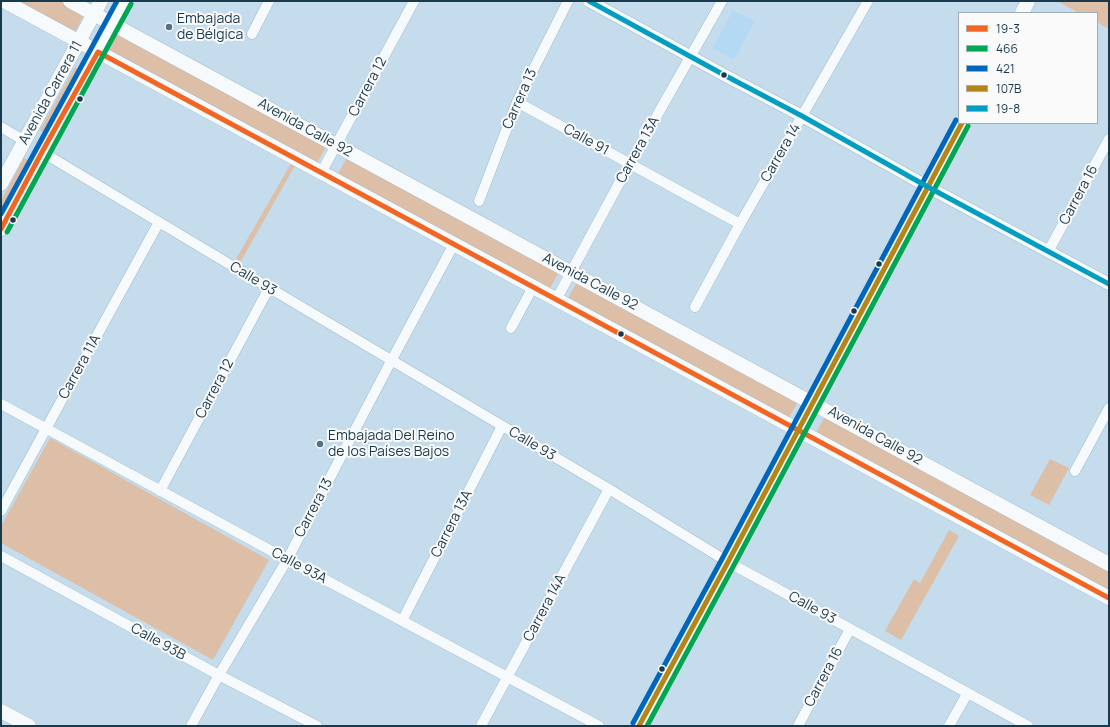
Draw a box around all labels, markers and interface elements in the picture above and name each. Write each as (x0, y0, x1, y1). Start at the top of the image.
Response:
place label: Embajada de Bélgica (177, 11, 243, 44)
legend (958, 12, 1098, 124)
text: 19-3 (996, 20, 1020, 37)
marker: Embajada de Bélgica (164, 22, 174, 32)
street label: Avenida Carrera 11 (16, 38, 86, 148)
text: 466 (996, 40, 1018, 57)
street label: Carrera 12 (345, 54, 391, 120)
text: 421 (996, 60, 1015, 77)
street label: Carrera 13 (499, 66, 541, 132)
unlabelled marker (719, 70, 729, 80)
text: 107B (996, 80, 1021, 97)
unlabelled marker (75, 94, 85, 104)
street label: Avenida Calle 92 (255, 95, 355, 161)
text: 19-8 (996, 100, 1020, 117)
street label: Carrera 13A (613, 114, 663, 186)
street label: Calle 91 (560, 121, 612, 159)
street label: Carrera 14 (757, 121, 805, 185)
street label: Carrera 16 (1056, 162, 1102, 228)
unlabelled marker (8, 215, 18, 225)
street label: Avenida Calle 92 (539, 250, 641, 314)
street label: Calle 93 (226, 258, 280, 300)
unlabelled marker (874, 259, 884, 269)
unlabelled marker (849, 306, 859, 316)
unlabelled marker (616, 329, 626, 339)
street label: Carrera 11A (55, 332, 105, 402)
street label: Carrera 12 (192, 356, 238, 422)
street label: Avenida Calle 92 (825, 403, 925, 469)
street label: Calle 93 (505, 423, 559, 465)
place label: Embajada Del Reino de los Países Bajos (328, 428, 455, 460)
marker: Embajada Del Reino de los Países Bajos (315, 439, 325, 449)
street label: Carrera 13 (291, 476, 337, 540)
street label: Carrera 13A (428, 488, 476, 560)
street label: Calle 93A (268, 544, 330, 588)
street label: Carrera 14A (520, 571, 570, 645)
street label: Calle 93 (785, 588, 839, 628)
street label: Calle 93B (128, 620, 188, 664)
street label: Carrera 16 (801, 644, 847, 710)
unlabelled marker (657, 664, 667, 674)

